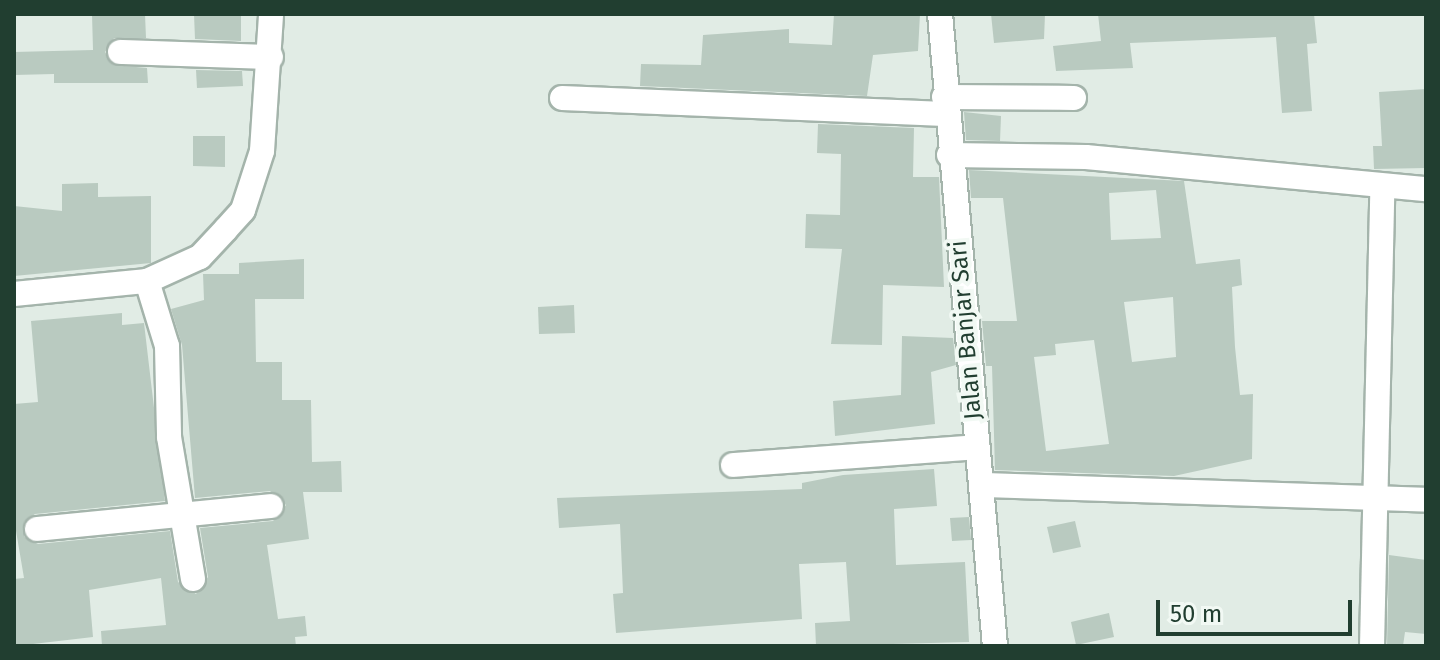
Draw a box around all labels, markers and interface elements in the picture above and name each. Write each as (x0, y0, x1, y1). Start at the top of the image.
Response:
street label: Jalan Banjar Sari (944, 239, 988, 421)
scale bar (1160, 584, 1356, 634)
text: 50 m (1170, 600, 1222, 628)

